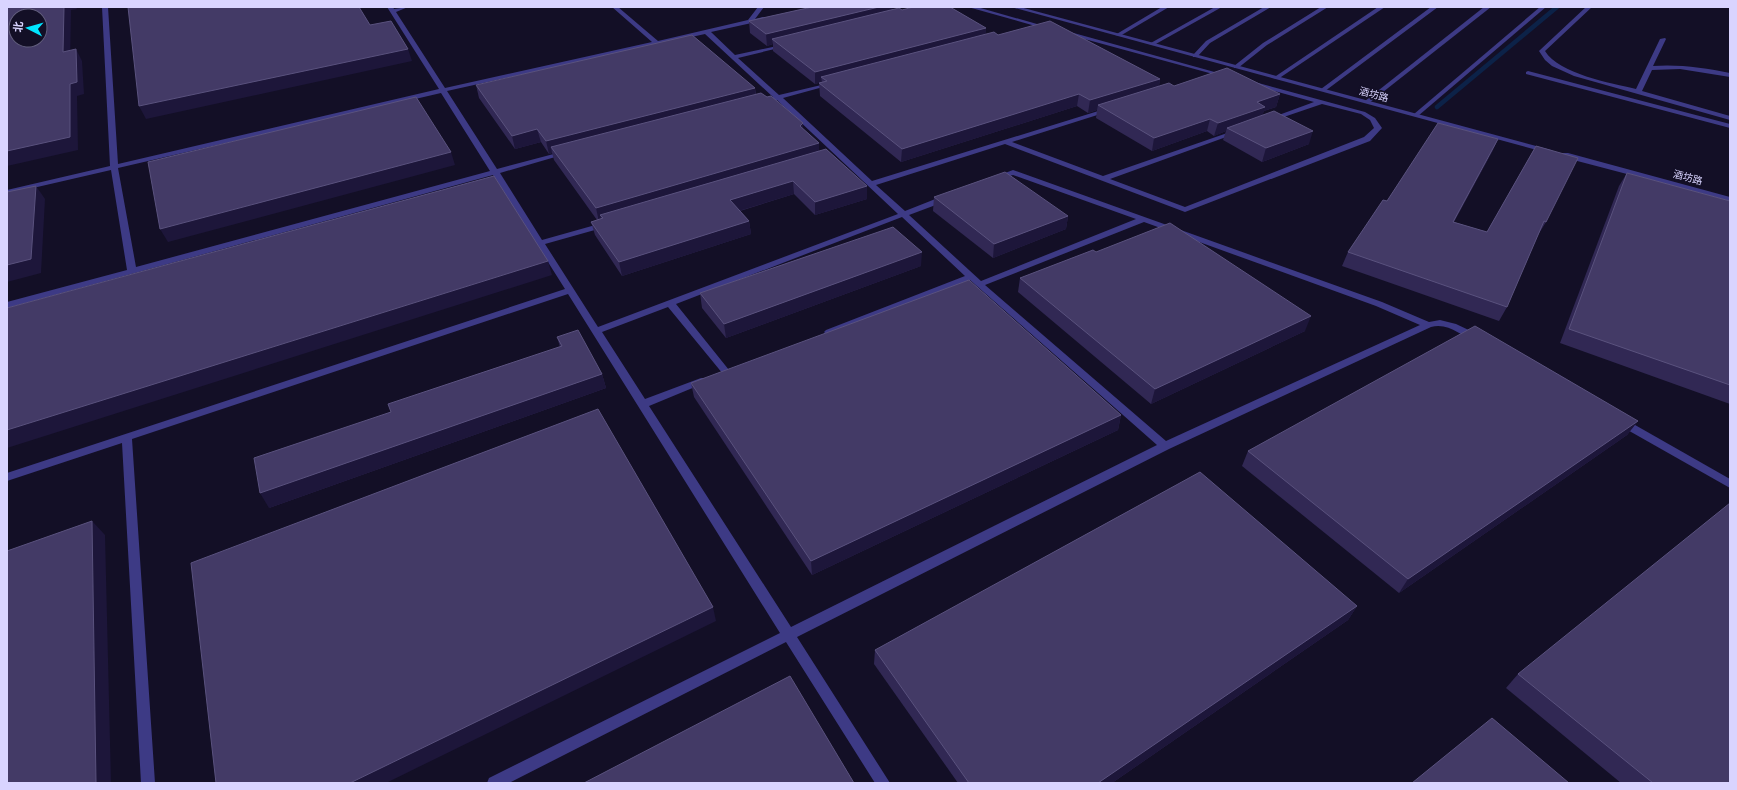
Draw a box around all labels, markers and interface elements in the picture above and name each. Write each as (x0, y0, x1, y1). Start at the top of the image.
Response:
north arrow (8, 8, 48, 48)
text: 北 (12, 21, 26, 33)
street label: 酒坊路 (1358, 85, 1390, 105)
street label: 酒坊路 (1672, 168, 1704, 188)

